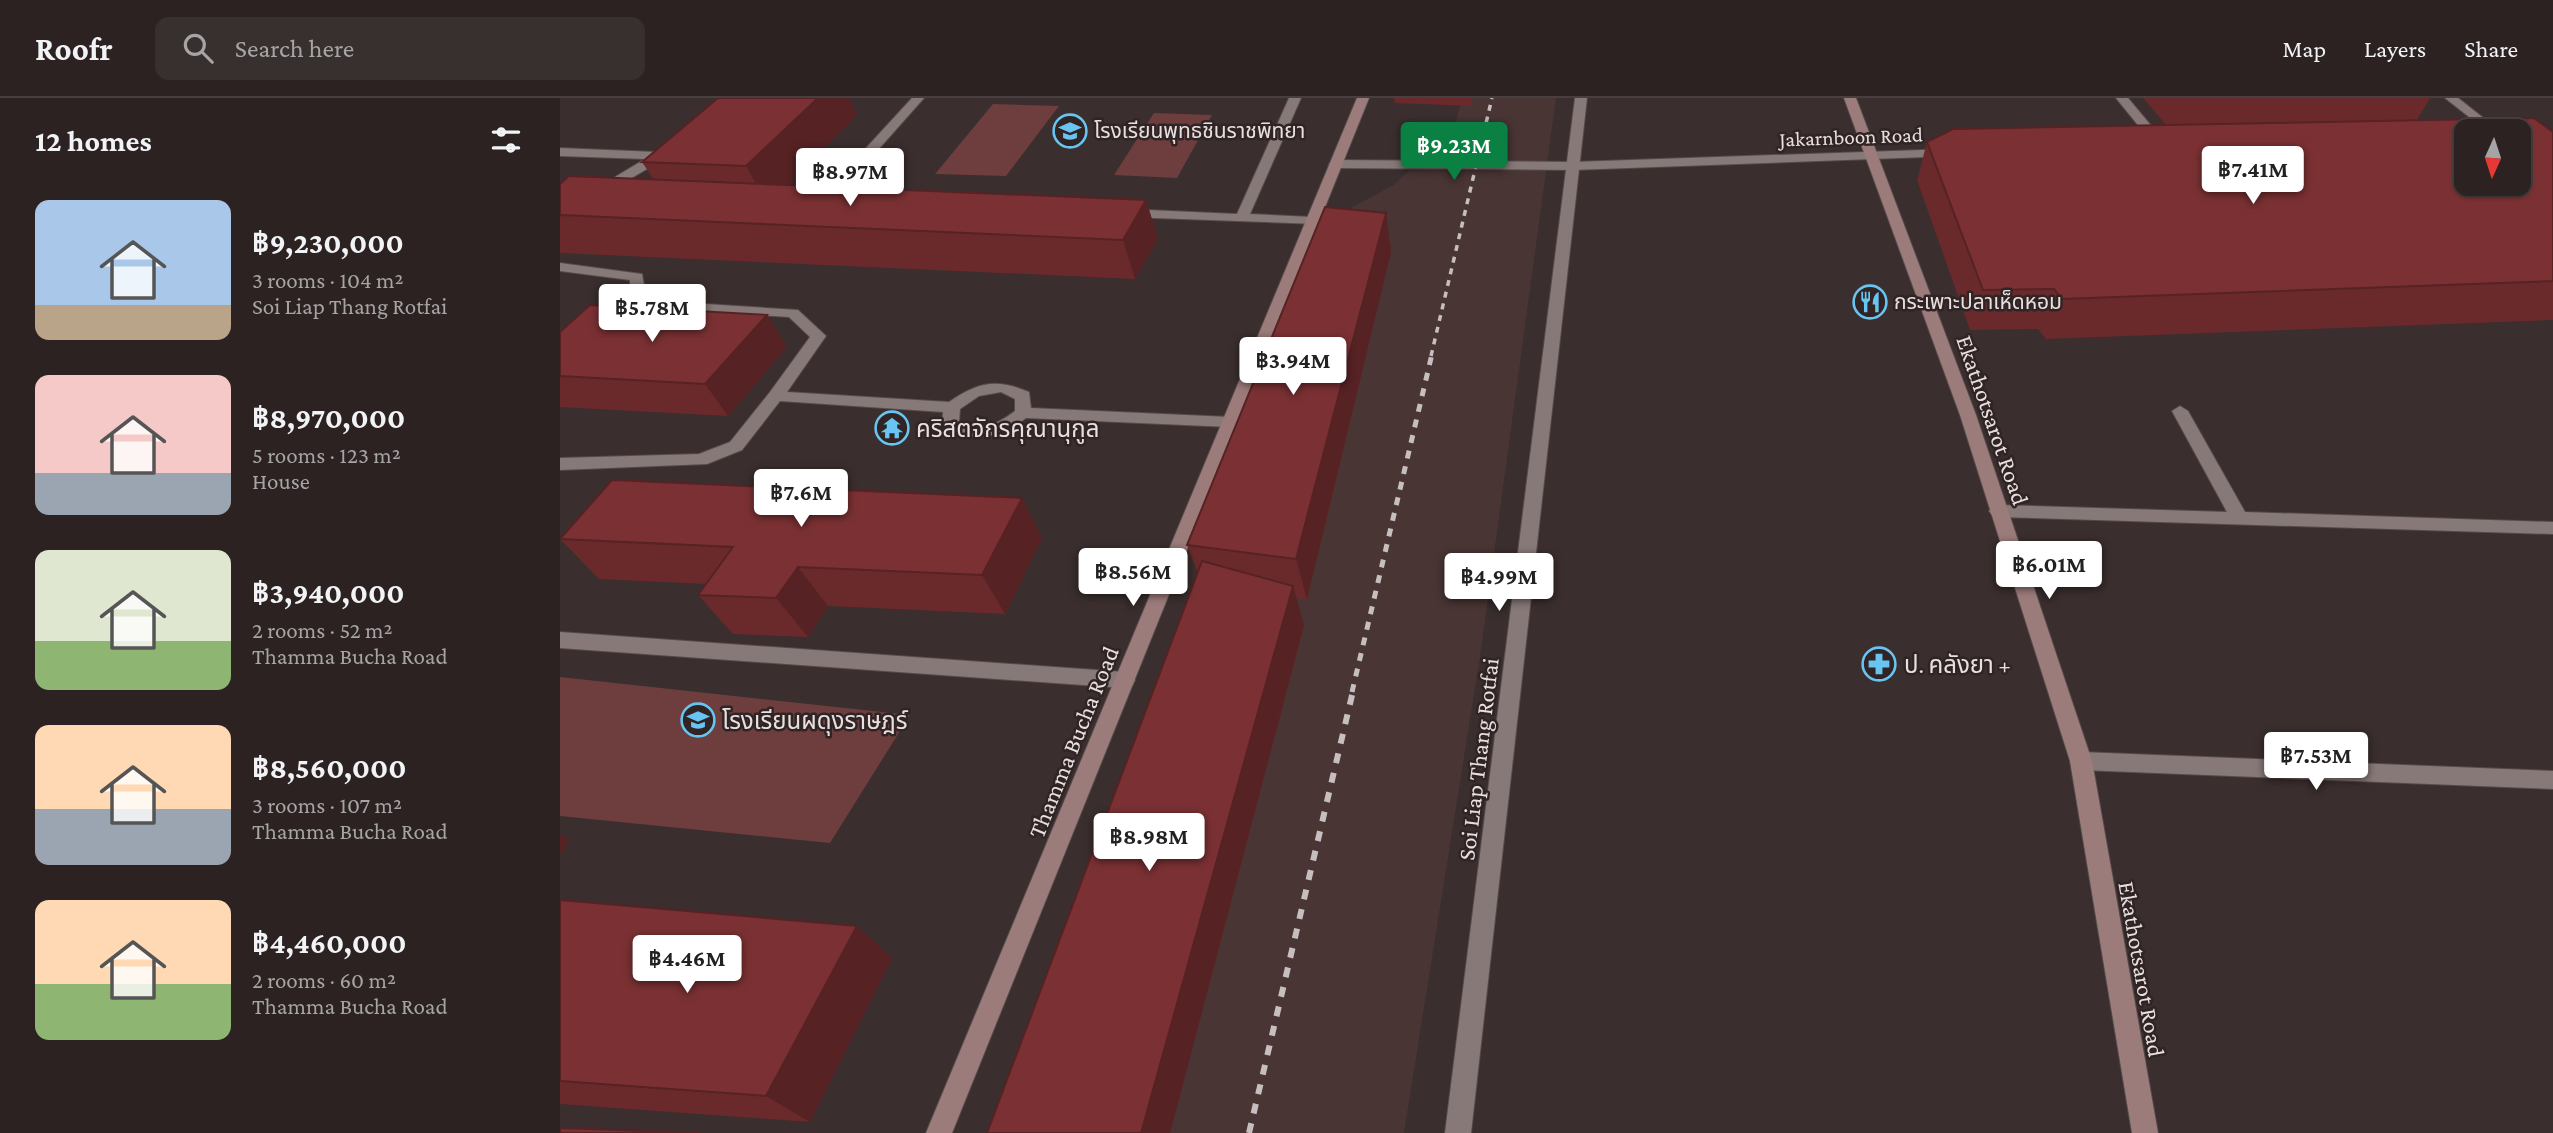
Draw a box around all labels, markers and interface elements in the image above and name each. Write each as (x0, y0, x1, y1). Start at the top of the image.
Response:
search box (155, 17, 645, 80)
icon: search (179, 29, 217, 67)
text: Roofr (35, 30, 113, 67)
text: Search here (235, 34, 354, 63)
text: Map (2282, 35, 2326, 62)
text: Layers (2364, 35, 2426, 62)
text: Share (2464, 35, 2518, 62)
school or university icon: โรงเรียนพุทธชินราชพิทยา (1051, 112, 1089, 150)
place label: โรงเรียนพุทธชินราชพิทยา (1094, 119, 1305, 144)
north arrow (2454, 119, 2530, 196)
map controls (2454, 119, 2531, 196)
icon: filters (487, 121, 525, 159)
pin: ฿9.23M (1397, 122, 1511, 182)
street label: Jakarnboon Road (1777, 122, 1923, 152)
text: 12 homes (35, 124, 152, 157)
text: ฿9.23M (1417, 132, 1491, 158)
pin: ฿7.41M (2196, 146, 2310, 206)
pin: ฿8.97M (793, 148, 907, 208)
text: ฿7.41M (2218, 156, 2288, 182)
text: ฿8.97M (812, 158, 888, 184)
text: ฿9,230,000 (252, 226, 404, 259)
icon: home (91, 228, 175, 312)
text: 3 rooms · 104 m² (252, 267, 404, 293)
restaurant icon: กระเพาะปลาเห็ดหอม (1851, 283, 1889, 321)
pin: ฿5.78M (595, 285, 709, 344)
place label: กระเพาะปลาเห็ดหอม (1894, 289, 2062, 314)
text: Soi Liap Thang Rotfai (252, 293, 447, 319)
text: ฿5.78M (615, 294, 689, 320)
street label: Ekathotsarot Road (1951, 332, 2035, 509)
pin: ฿3.94M (1236, 338, 1350, 397)
text: ฿3.94M (1255, 347, 1331, 373)
text: ฿8,970,000 (252, 401, 405, 434)
icon: home (91, 403, 175, 487)
temple icon: คริสตจักรคุณานุกูล (873, 409, 911, 447)
place label: คริสตจักรคุณานุกูล (916, 415, 1099, 444)
text: 5 rooms · 123 m² (252, 442, 401, 468)
text: House (252, 468, 310, 494)
pin: ฿7.6M (752, 470, 850, 529)
text: ฿7.6M (770, 479, 832, 505)
pin: ฿6.01M (1992, 542, 2106, 601)
pin: ฿8.56M (1076, 548, 1190, 608)
text: ฿6.01M (2012, 551, 2086, 577)
pin: ฿4.99M (1442, 554, 1556, 613)
text: ฿8.56M (1095, 558, 1171, 584)
text: ฿4.99M (1460, 563, 1538, 589)
text: ฿3,940,000 (252, 576, 404, 609)
icon: home (91, 578, 175, 662)
text: 2 rooms · 52 m² (252, 617, 392, 643)
street label: Thamma Bucha Road (1022, 642, 1124, 842)
text: Thamma Bucha Road (252, 643, 448, 669)
pharmacy icon: ป. คลังยา + (1860, 645, 1898, 683)
place label: ป. คลังยา + (1904, 651, 2011, 678)
street label: Soi Liap Thang Rotfai (1452, 656, 1504, 862)
school or university icon: โรงเรียนผดุงราษฎร์ (679, 701, 717, 739)
place label: โรงเรียนผดุงราษฎร์ (722, 707, 909, 736)
pin: ฿7.53M (2259, 732, 2373, 792)
text: ฿7.53M (2280, 742, 2352, 768)
text: ฿8,560,000 (252, 751, 407, 784)
icon: home (91, 753, 175, 837)
text: 3 rooms · 107 m² (252, 792, 402, 818)
pin: ฿8.98M (1092, 814, 1206, 873)
text: Thamma Bucha Road (252, 818, 448, 844)
text: ฿8.98M (1110, 823, 1188, 849)
street label: Ekathotsarot Road (2113, 879, 2171, 1059)
text: ฿4,460,000 (252, 926, 406, 959)
icon: home (91, 928, 175, 1012)
pin: ฿4.46M (630, 936, 744, 995)
text: ฿4.46M (649, 945, 725, 971)
text: 2 rooms · 60 m² (252, 967, 396, 993)
text: Thamma Bucha Road (252, 993, 448, 1019)

